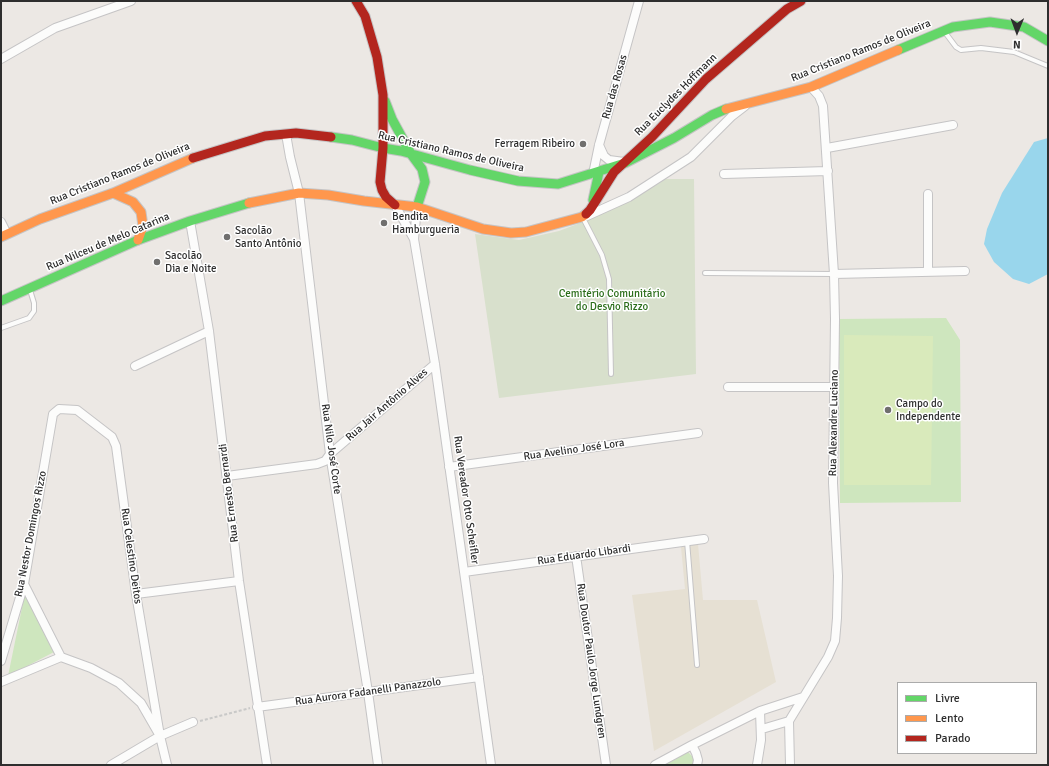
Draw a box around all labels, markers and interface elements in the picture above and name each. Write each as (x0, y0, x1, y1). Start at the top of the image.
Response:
north arrow (997, 12, 1037, 52)
street label: Rua Cristiano Ramos de Oliveira (789, 17, 933, 85)
text: N (1013, 38, 1021, 51)
street label: Rua Euclydes Hoffmann (632, 51, 720, 139)
street label: Rua das Rosas (600, 53, 630, 121)
street label: Rua Cristiano Ramos de Oliveira (377, 129, 525, 175)
place label: Ferragem Ribeiro (495, 137, 575, 151)
marker: Ferragem Ribeiro (578, 139, 588, 149)
street label: Rua Cristiano Ramos de Oliveira (48, 140, 192, 208)
street label: Rua Nilceu de Melo Catarina (44, 210, 172, 274)
place label: Bendita Hamburgueria (392, 210, 460, 236)
marker: Bendita Hamburgueria (379, 218, 389, 228)
place label: Sacolão Santo Antônio (235, 224, 301, 250)
marker: Sacolão Santo Antônio (222, 232, 232, 242)
place label: Sacolão Dia e Noite (165, 249, 216, 275)
marker: Sacolão Dia e Noite (152, 257, 162, 267)
park label: Cemitério Comunitário do Desvio Rizzo (559, 287, 665, 313)
street label: Rua Jair Antônio Alves (343, 366, 431, 444)
street label: Rua Alexandre Luciano (826, 369, 842, 477)
place label: Campo do Independente (896, 397, 960, 423)
street label: Rua Nilo José Corte (318, 403, 344, 495)
marker: Campo do Independente (883, 405, 893, 415)
street label: Rua Vereador Otto Scheifler (450, 435, 482, 565)
street label: Rua Avelino José Lora (523, 436, 625, 464)
street label: Rua Ernesto Bernardi (216, 443, 242, 543)
street label: Rua Nestor Domingos Rizzo (12, 470, 50, 598)
street label: Rua Celestino Deitos (118, 507, 144, 605)
street label: Rua Eduardo Libardi (536, 542, 632, 568)
street label: Rua Doutor Paulo Jorge Lundgren (574, 582, 608, 740)
street label: Rua Aurora Fadanelli Panazzolo (294, 675, 442, 709)
legend (897, 682, 1037, 754)
text: Livre (935, 691, 960, 706)
text: Lento (935, 711, 964, 726)
text: Parado (935, 731, 971, 746)

